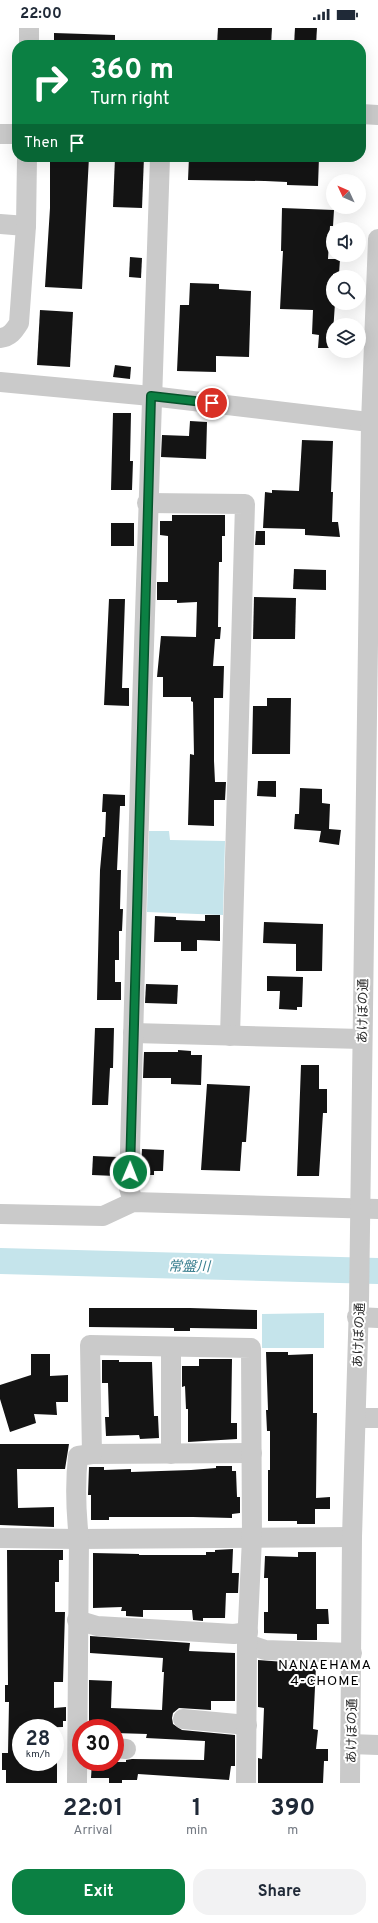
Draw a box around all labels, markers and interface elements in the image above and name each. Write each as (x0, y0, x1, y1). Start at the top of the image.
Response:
text: 22:00 (20, 5, 62, 24)
text: 360 m (90, 53, 174, 89)
icon: right (24, 56, 76, 108)
text: Turn right (90, 88, 170, 111)
icon: arrive (66, 132, 88, 154)
text: Then (24, 134, 58, 153)
north arrow (326, 174, 366, 214)
map controls (326, 174, 366, 358)
button: sound (326, 222, 366, 262)
button: search (326, 270, 366, 310)
button: layers (326, 318, 366, 358)
pin (195, 386, 229, 420)
icon: arrive (201, 392, 223, 414)
street label: あけぼの通 (355, 978, 373, 1044)
position arrow (109, 1151, 151, 1193)
water label: 常盤川 (168, 1259, 212, 1276)
street label: あけぼの通 (351, 1302, 369, 1368)
district label: NANAEHAMA 4-CHOME (278, 1657, 372, 1690)
street label: あけぼの通 (344, 1698, 362, 1764)
speed limit sign: 30 (72, 1719, 124, 1771)
text: 28 (26, 1727, 50, 1753)
text: km/h (26, 1748, 50, 1761)
text: 22:01 (63, 1794, 123, 1824)
text: 1 (192, 1794, 202, 1824)
text: 390 (270, 1794, 315, 1824)
text: Arrival (74, 1823, 112, 1839)
text: min (186, 1823, 208, 1839)
text: m (287, 1823, 298, 1839)
button: Exit (12, 1869, 185, 1915)
button: Share (193, 1869, 366, 1915)

